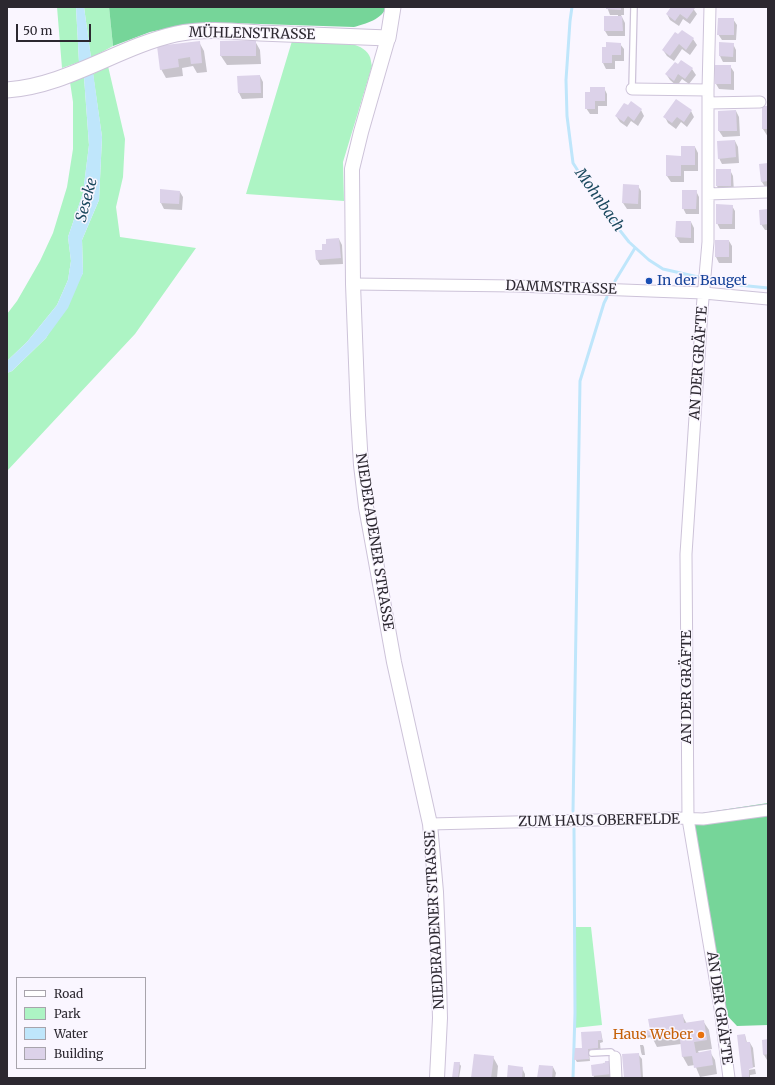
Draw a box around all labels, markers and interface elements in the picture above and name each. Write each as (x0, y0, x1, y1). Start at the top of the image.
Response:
scale bar (18, 16, 93, 42)
text: 50 m (23, 23, 52, 38)
street label: MÜHLENSTRASSE (189, 24, 315, 44)
water label: Mohnbach (571, 165, 627, 235)
water label: Seseke (72, 176, 102, 224)
place label: In der Bauget (657, 273, 747, 289)
marker: In der Bauget (644, 276, 654, 286)
street label: DAMMSTRASSE (505, 278, 617, 298)
street label: AN DER GRÄFTE (687, 306, 711, 420)
street label: NIEDERADENER STRASSE (352, 452, 396, 632)
street label: AN DER GRÄFTE (679, 630, 695, 744)
street label: ZUM HAUS OBERFELDE (518, 811, 680, 831)
street label: NIEDERADENER STRASSE (422, 830, 448, 1010)
street label: AN DER GRÄFTE (703, 950, 735, 1066)
legend (16, 977, 146, 1069)
text: Road (54, 986, 83, 1001)
text: Park (54, 1006, 81, 1021)
text: Water (54, 1026, 88, 1041)
place label: Haus Weber (613, 1027, 693, 1043)
marker: Haus Weber (696, 1030, 706, 1040)
text: Building (54, 1046, 103, 1061)

